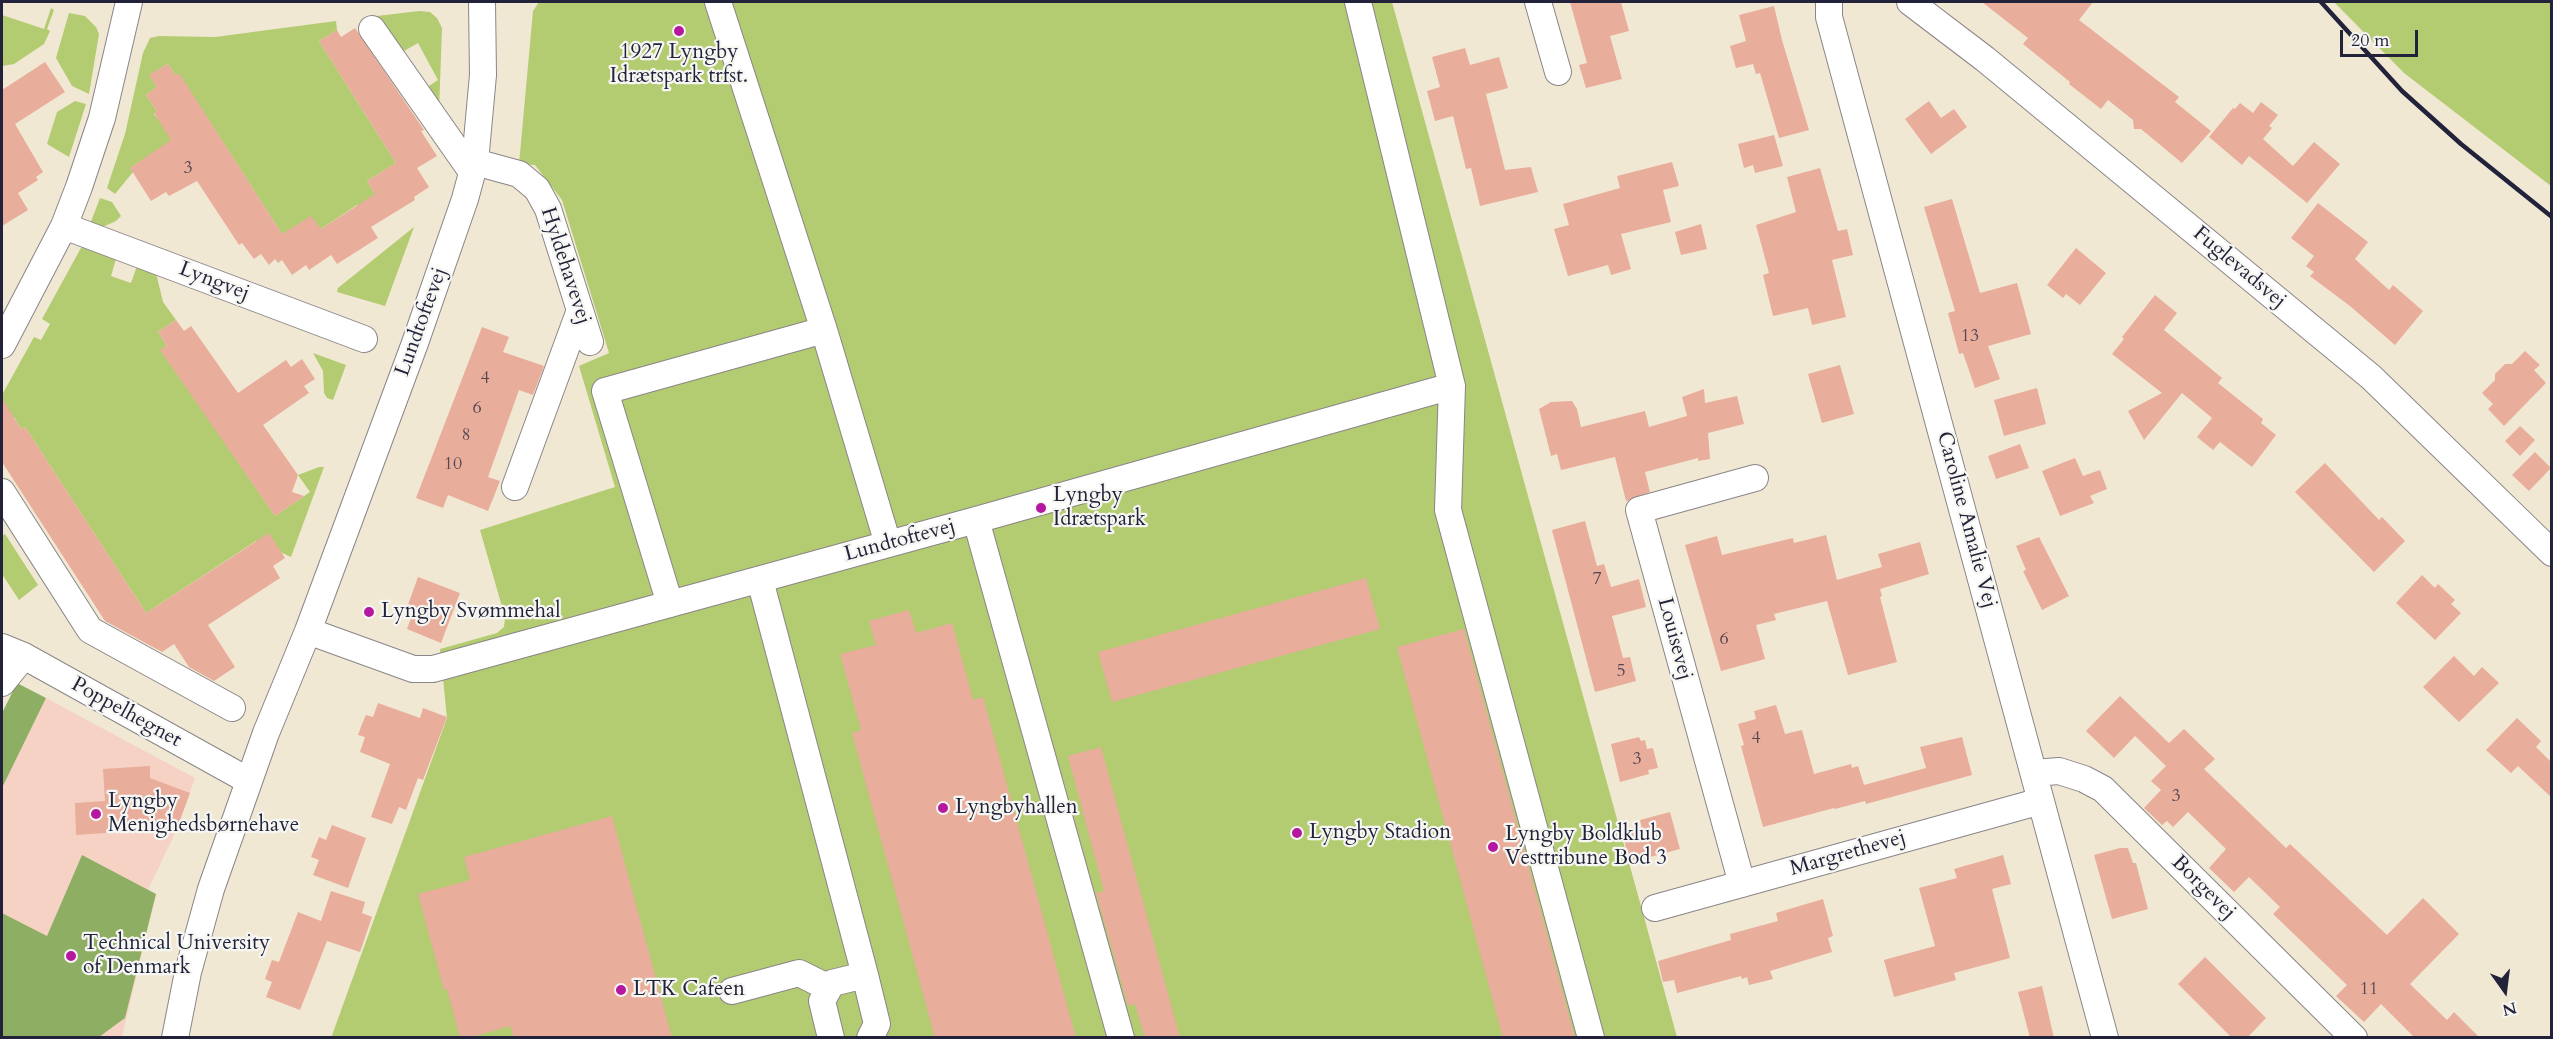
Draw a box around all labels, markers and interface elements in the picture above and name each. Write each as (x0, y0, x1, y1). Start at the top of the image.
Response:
scale bar (2343, 18, 2421, 56)
marker: 1927 Lyngby Idrætspark trfst. (672, 24, 686, 38)
text: 20 m (2351, 28, 2390, 53)
place label: 1927 Lyngby Idrætspark trfst. (610, 40, 748, 90)
house number: 3 (183, 158, 193, 180)
street label: Hyldehavevej (534, 204, 596, 328)
street label: Fuglevadsvej (2187, 222, 2291, 314)
street label: Lyngvej (175, 257, 253, 307)
street label: Lundtoftevej (391, 264, 453, 380)
house number: 13 (1961, 326, 1979, 348)
house number: 4 (480, 368, 490, 390)
house number: 6 (472, 398, 482, 420)
house number: 8 (461, 425, 471, 447)
street label: Caroline Amalie Vej (1930, 429, 2002, 611)
house number: 10 (444, 454, 462, 476)
place label: Lyngby Idrætspark (1053, 483, 1146, 533)
marker: Lyngby Idrætspark (1034, 501, 1048, 515)
street label: Lundtoftevej (842, 514, 958, 568)
house number: 7 (1592, 569, 1602, 591)
street label: Louisevej (1651, 595, 1697, 683)
place label: Lyngby Svømmehal (381, 599, 560, 625)
marker: Lyngby Svømmehal (362, 605, 376, 619)
house number: 6 (1719, 629, 1729, 651)
house number: 5 (1616, 661, 1626, 683)
street label: Poppelhegnet (67, 672, 185, 754)
house number: 4 (1751, 728, 1761, 750)
house number: 3 (1632, 749, 1642, 771)
house number: 3 (2171, 786, 2181, 808)
place label: Lyngby Menighedsbørnehave (108, 789, 299, 839)
place label: Lyngbyhallen (955, 795, 1078, 821)
marker: Lyngbyhallen (936, 801, 950, 815)
marker: Lyngby Menighedsbørnehave (89, 807, 103, 821)
place label: Lyngby Stadion (1309, 820, 1451, 846)
place label: Lyngby Boldklub Vesttribune Bod 3 (1505, 822, 1667, 872)
street label: Margrethevej (1787, 825, 1909, 883)
marker: Lyngby Stadion (1290, 826, 1304, 840)
marker: Lyngby Boldklub Vesttribune Bod 3 (1486, 840, 1500, 854)
street label: Borgevej (2166, 851, 2240, 925)
place label: Technical University of Denmark (83, 931, 270, 981)
marker: Technical University of Denmark (64, 949, 78, 963)
north arrow (2475, 961, 2535, 1021)
place label: LTK Cafeen (633, 977, 745, 1003)
house number: 11 (2360, 979, 2378, 1001)
marker: LTK Cafeen (614, 983, 628, 997)
text: N (2500, 996, 2519, 1021)

